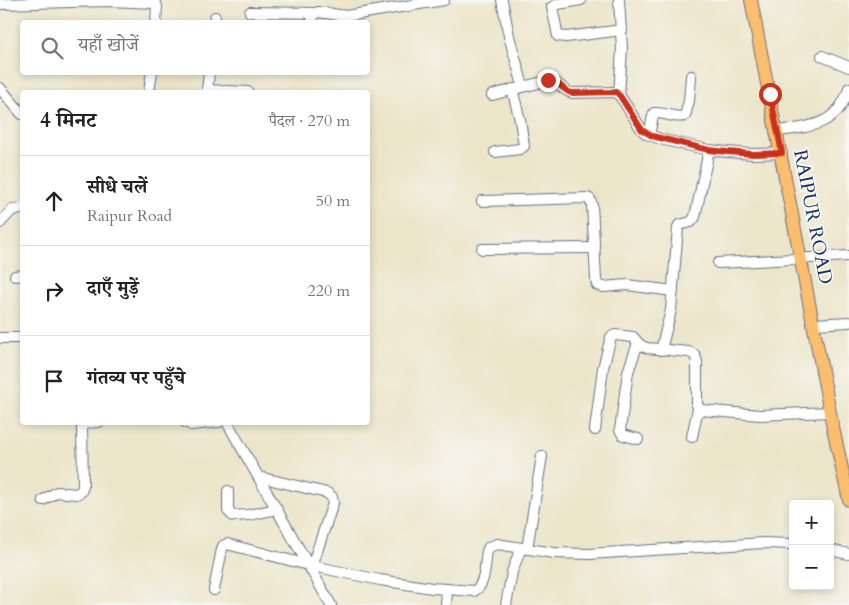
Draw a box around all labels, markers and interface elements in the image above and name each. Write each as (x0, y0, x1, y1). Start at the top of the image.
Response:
search box (20, 20, 370, 75)
text: यहाँ खोजें (78, 32, 139, 58)
icon: search (38, 34, 66, 62)
route end (537, 69, 560, 92)
route start (759, 83, 782, 106)
text: 4 मिनट (40, 106, 96, 135)
text: पैदल · 270 m (269, 110, 350, 132)
street label: RAIPUR ROAD (787, 147, 839, 287)
text: सीधे चलें (87, 174, 147, 200)
icon: ahead (40, 187, 68, 215)
text: 50 m (316, 190, 350, 212)
text: Raipur Road (87, 205, 172, 227)
text: दाएँ मुड़ें (87, 275, 139, 301)
icon: right (40, 277, 68, 305)
text: 220 m (308, 280, 350, 302)
text: गंतव्य पर पहुँचे (87, 365, 185, 391)
icon: arrive (40, 367, 68, 395)
map controls (789, 500, 834, 590)
button: + (789, 500, 834, 545)
button: − (789, 545, 834, 590)

